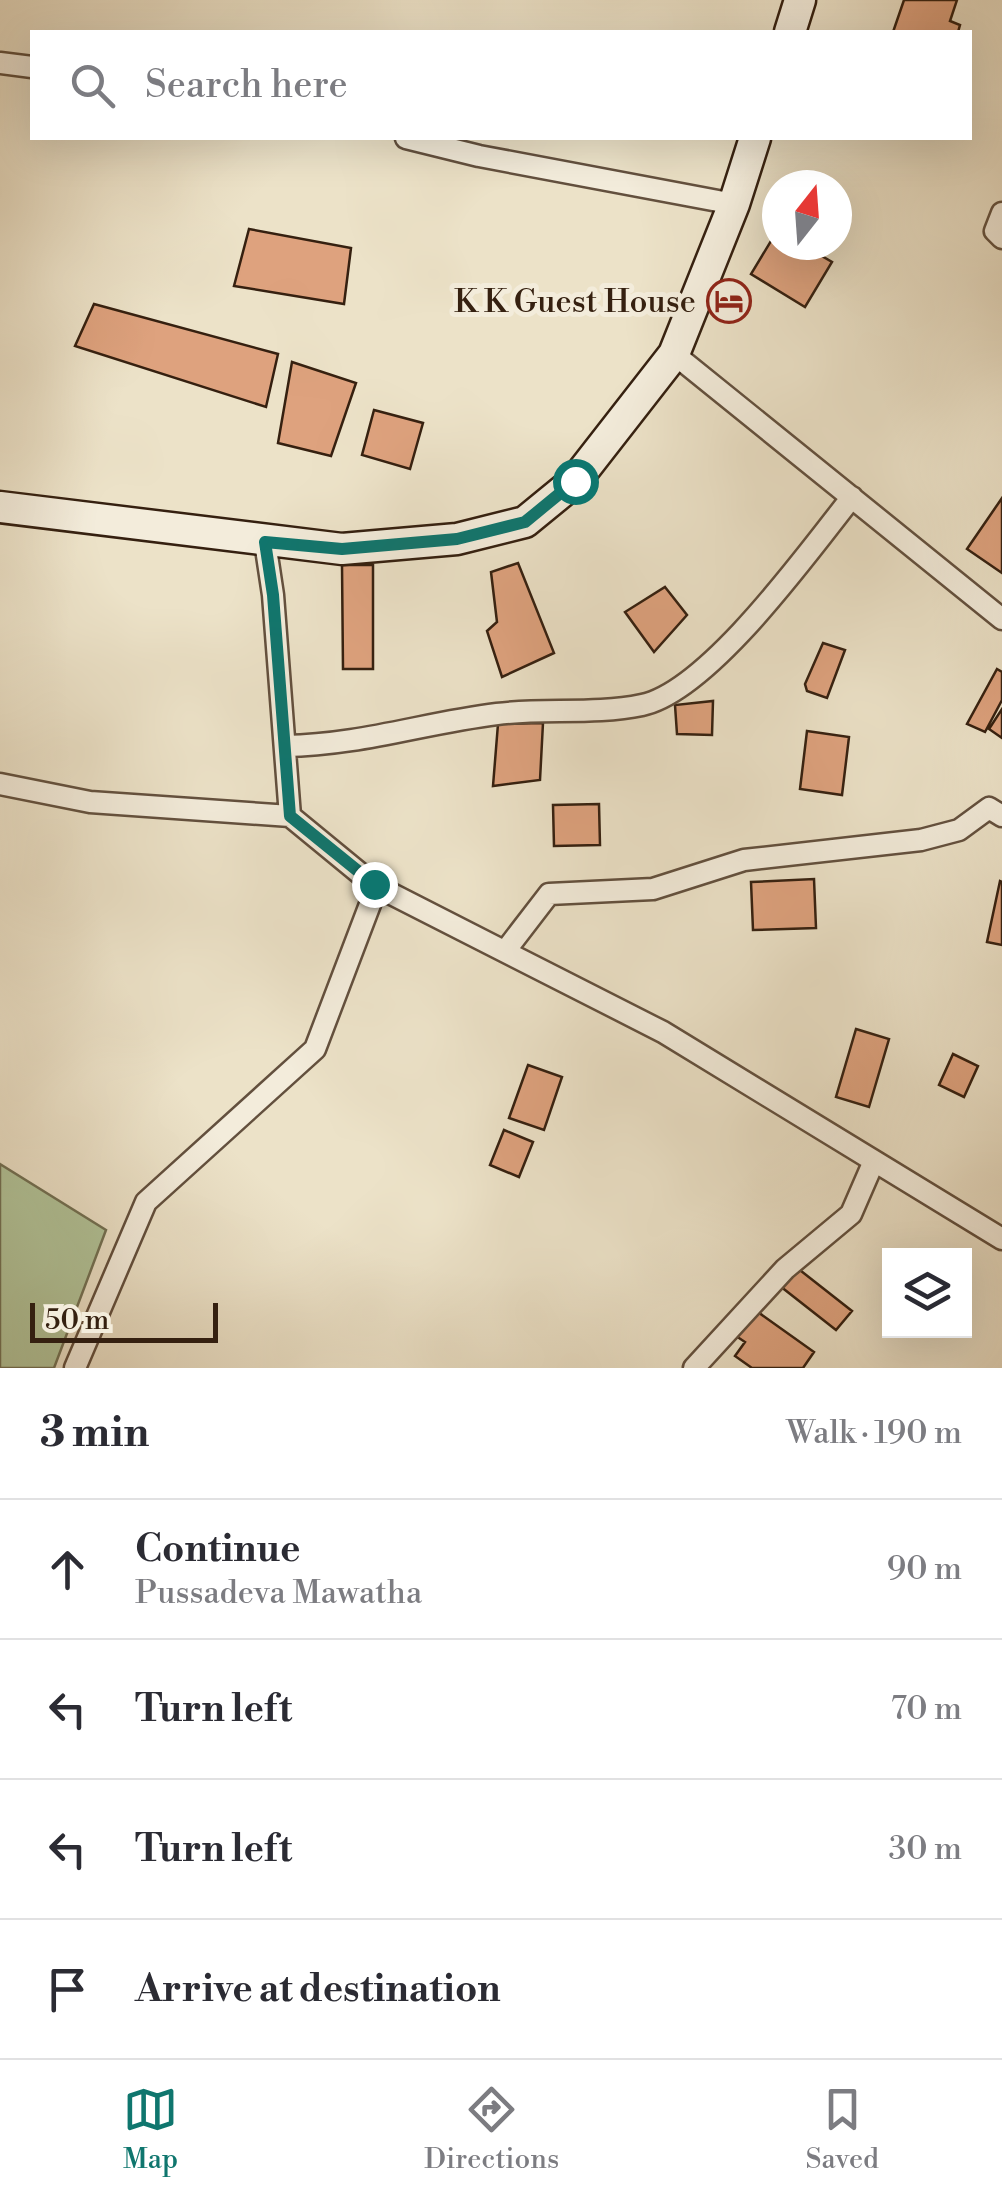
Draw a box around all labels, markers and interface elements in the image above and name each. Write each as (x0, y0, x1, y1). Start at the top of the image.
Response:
search box (30, 30, 972, 140)
icon: search (65, 58, 120, 113)
text: Search here (145, 62, 348, 109)
north arrow (762, 170, 852, 260)
hotel icon: K K Guest House (706, 278, 752, 324)
place label: K K Guest House (454, 282, 696, 322)
route start (553, 459, 599, 505)
route end (352, 862, 398, 908)
map controls (882, 1248, 972, 1338)
button: layers (882, 1248, 972, 1338)
scale bar (30, 1298, 218, 1342)
text: 50 m (45, 1303, 109, 1338)
text: 3 min (40, 1407, 149, 1460)
text: Walk · 190 m (786, 1413, 962, 1453)
text: Continue (135, 1526, 300, 1573)
icon: ahead (40, 1542, 95, 1597)
text: 90 m (887, 1549, 962, 1589)
text: Pussadeva Mawatha (135, 1573, 422, 1613)
icon: left (40, 1682, 95, 1737)
text: Turn left (135, 1686, 292, 1733)
text: 70 m (891, 1689, 962, 1729)
icon: left (40, 1822, 95, 1877)
text: Turn left (135, 1826, 292, 1873)
text: 30 m (888, 1829, 962, 1869)
icon: arrive (40, 1962, 95, 2017)
text: Arrive at destination (135, 1966, 501, 2013)
tab: Map (123, 2082, 178, 2177)
tab: Directions (424, 2082, 559, 2177)
tab: Saved (805, 2082, 879, 2177)

